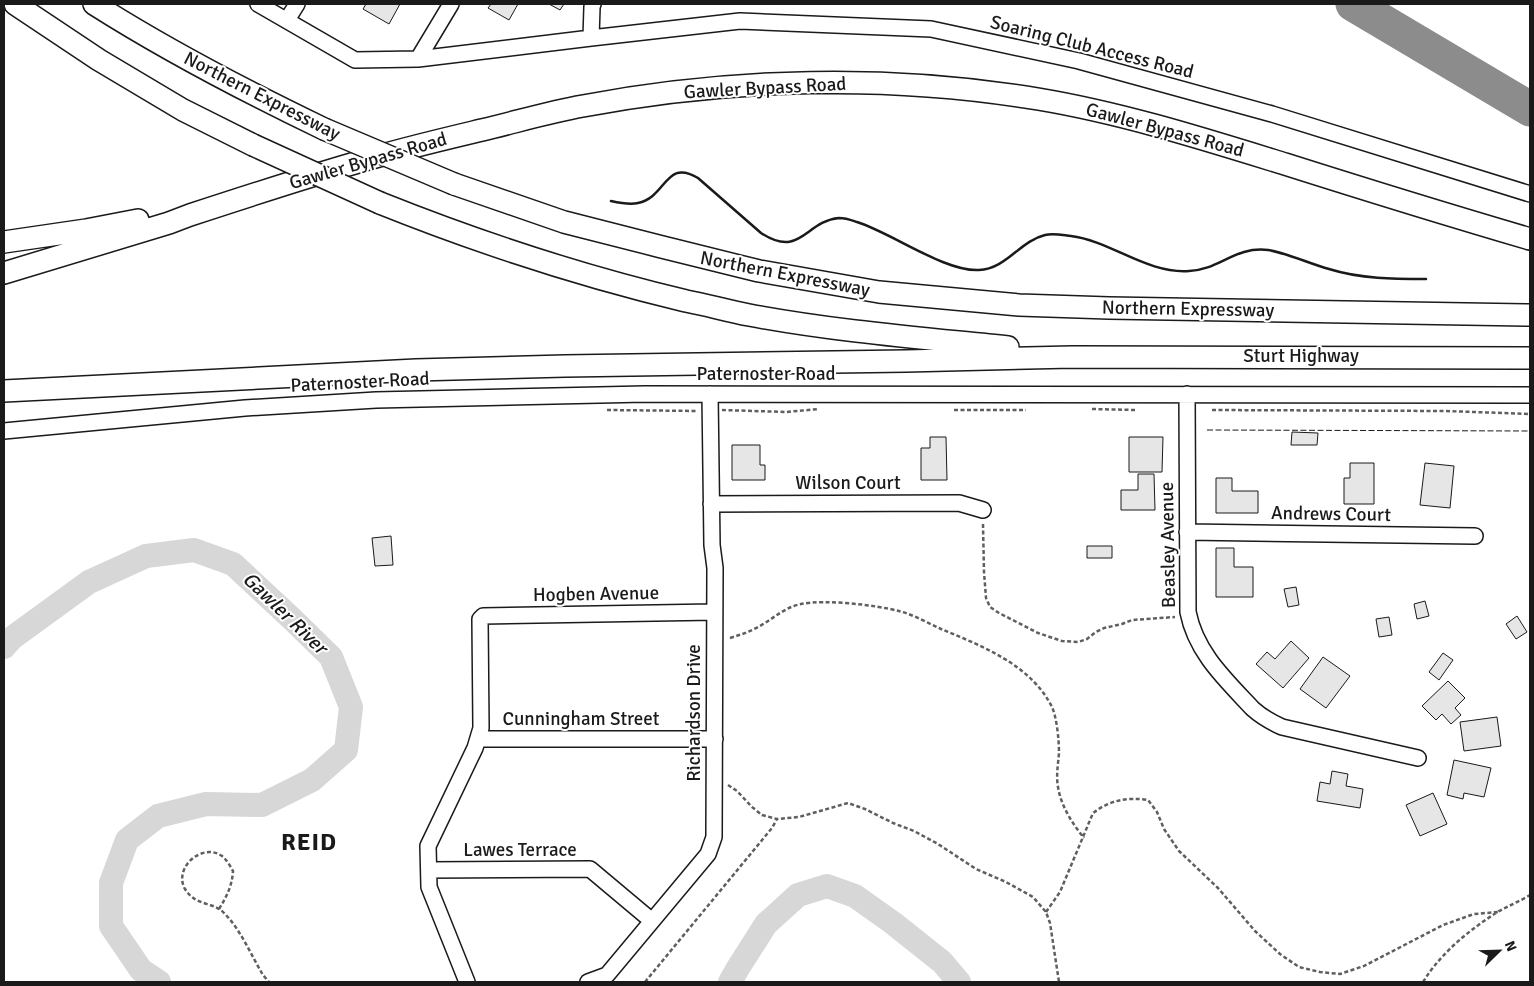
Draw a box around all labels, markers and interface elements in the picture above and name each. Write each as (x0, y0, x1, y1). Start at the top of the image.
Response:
street label: Soaring Club Access Road (988, 10, 1196, 84)
street label: Northern Expressway (180, 46, 344, 146)
street label: Gawler Bypass Road (683, 72, 847, 104)
street label: Gawler Bypass Road (1083, 97, 1247, 163)
street label: Gawler Bypass Road (286, 127, 450, 195)
street label: Northern Expressway (698, 246, 872, 302)
street label: Northern Expressway (1102, 295, 1274, 323)
street label: Sturt Highway (1243, 344, 1359, 368)
street label: Paternoster Road (696, 362, 836, 386)
street label: Paternoster Road (290, 366, 430, 398)
street label: Wilson Court (795, 471, 901, 495)
street label: Beasley Avenue (1155, 482, 1181, 608)
street label: Andrews Court (1271, 501, 1391, 527)
water label: Gawler River (237, 566, 334, 661)
street label: Hogben Avenue (533, 581, 659, 607)
street label: Richardson Drive (682, 644, 706, 782)
street label: Cunningham Street (503, 707, 660, 731)
district label: REID (281, 827, 337, 857)
street label: Lawes Terrace (463, 838, 577, 862)
north arrow (1474, 926, 1524, 976)
text: N (1501, 938, 1520, 954)

